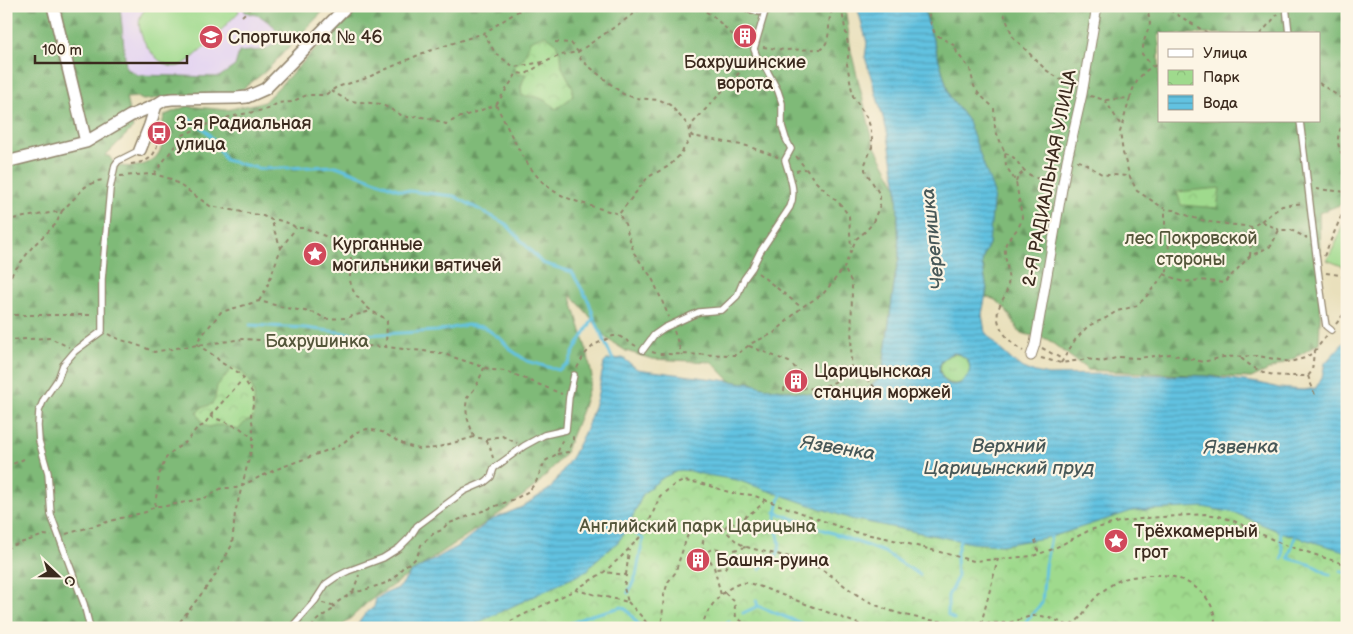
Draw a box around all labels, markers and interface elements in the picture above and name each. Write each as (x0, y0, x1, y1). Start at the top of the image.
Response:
building icon: Бахрушинские ворота (732, 23, 758, 49)
school or university icon: Спортшкола № 46 (198, 24, 224, 50)
place label: Спортшкола № 46 (228, 27, 382, 48)
scale bar (35, 32, 188, 64)
legend (1158, 32, 1320, 122)
text: 100 m (42, 41, 82, 60)
text: Улица (1203, 44, 1248, 63)
place label: Бахрушинские ворота (684, 52, 806, 94)
street label: 2-Я РАДИАЛЬНАЯ УЛИЦА (1018, 68, 1081, 288)
text: Парк (1203, 68, 1240, 87)
text: Вода (1203, 94, 1238, 113)
place label: З-я Радиальная улица (176, 113, 312, 155)
bus stop icon: З-я Радиальная улица (146, 120, 172, 146)
water label: Черепишка (917, 187, 950, 291)
park label: лес Покровской стороны (1124, 228, 1258, 270)
place label: Курганные могильники вятичей (332, 234, 502, 276)
place icon: Курганные могильники вятичей (302, 241, 328, 267)
park label: Бахрушинка (265, 331, 369, 352)
place label: Царицынская станция моржей (814, 361, 951, 403)
building icon: Царицынская станция моржей (783, 368, 809, 394)
water label: Язвенка (798, 431, 877, 466)
water label: Верхний Царицынский пруд (924, 435, 1095, 480)
water label: Язвенка (1202, 435, 1279, 460)
park label: Английский парк Царицына (579, 516, 817, 537)
place label: Трёхкамерный грот (1134, 521, 1258, 563)
place icon: Трёхкамерный грот (1103, 528, 1129, 554)
building icon: Башня-руина (685, 547, 711, 573)
place label: Башня-руина (716, 550, 829, 571)
north arrow (32, 552, 82, 602)
text: С (60, 573, 79, 589)

